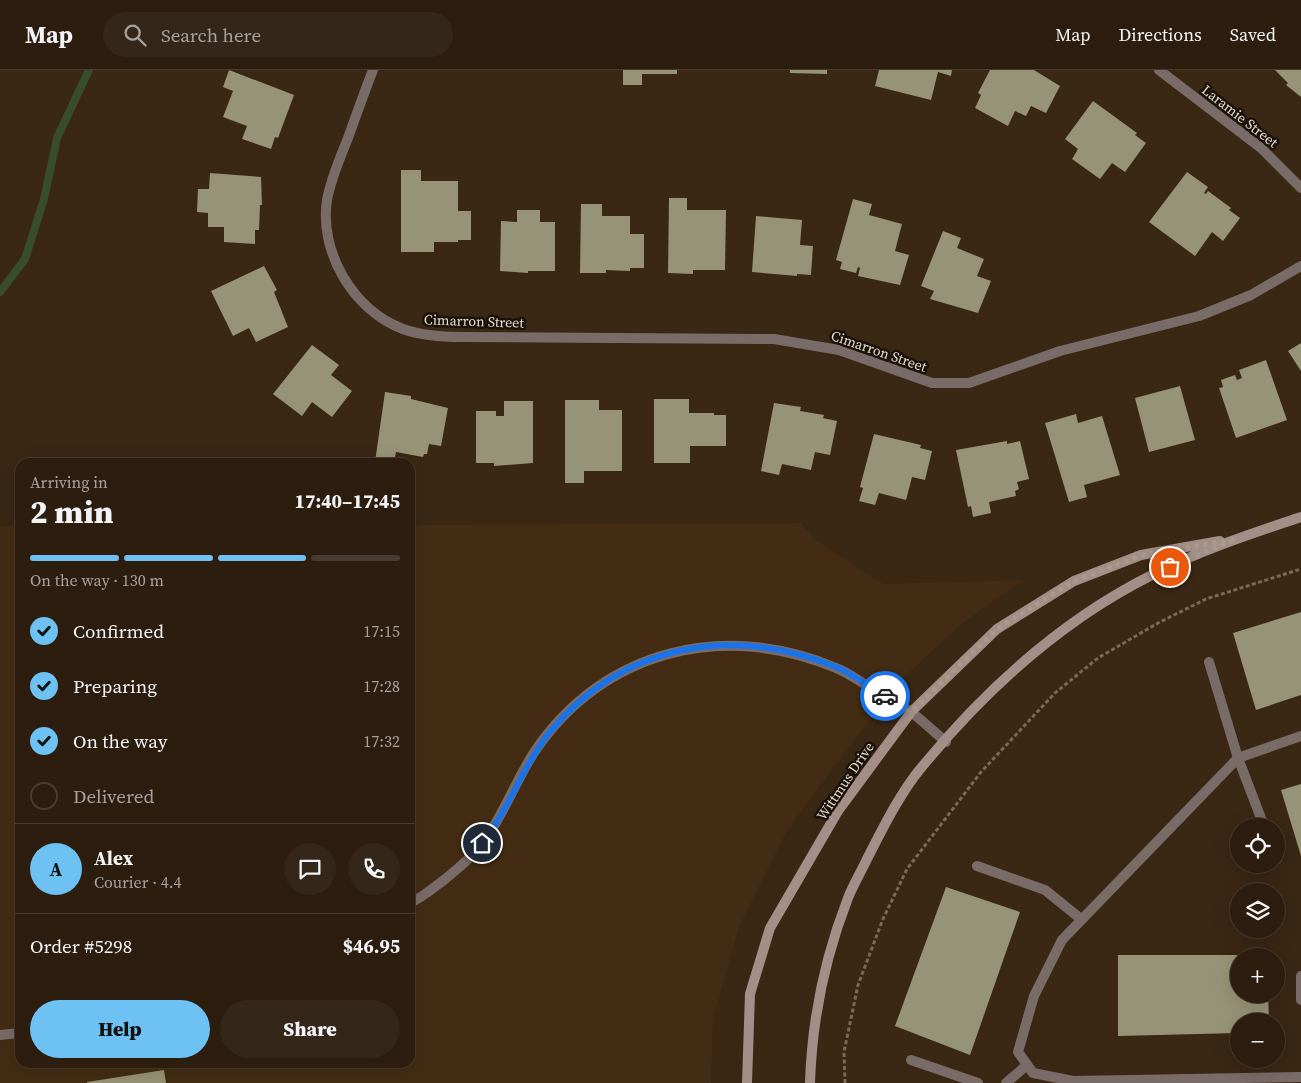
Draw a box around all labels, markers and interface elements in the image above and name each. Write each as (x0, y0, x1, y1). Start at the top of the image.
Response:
search box (103, 12, 453, 57)
text: Map (25, 18, 73, 51)
icon: search (121, 21, 149, 49)
text: Search here (161, 22, 261, 48)
text: Map (1055, 22, 1091, 47)
text: Directions (1119, 22, 1202, 47)
text: Saved (1230, 22, 1276, 47)
street label: Laramie Street (1198, 80, 1283, 152)
street label: Cimarron Street (424, 309, 525, 333)
street label: Cimarron Street (828, 325, 930, 377)
text: Arriving in (30, 471, 108, 493)
text: 17:40–17:45 (295, 488, 400, 514)
text: 2 min (30, 490, 113, 534)
pin (1149, 546, 1191, 588)
icon: bag (1156, 553, 1184, 581)
text: On the way · 130 m (30, 569, 164, 591)
icon: check (30, 617, 58, 645)
text: Confirmed (73, 618, 164, 644)
text: 17:15 (363, 620, 400, 642)
courier (860, 671, 910, 721)
icon: check (30, 672, 58, 700)
text: Preparing (73, 673, 157, 699)
text: 17:28 (363, 675, 400, 697)
icon: car (871, 682, 899, 710)
icon: check (30, 727, 58, 755)
text: On the way (73, 728, 168, 754)
text: 17:32 (363, 730, 400, 752)
street label: Wittmus Drive (811, 738, 879, 824)
text: Delivered (73, 783, 154, 809)
map controls (1230, 818, 1285, 1068)
button: locate (1230, 818, 1285, 873)
pin (461, 822, 503, 864)
icon: home (468, 829, 496, 857)
button: chat (284, 843, 336, 895)
button: phone (348, 843, 400, 895)
text: Alex (94, 845, 133, 871)
text: A (50, 856, 62, 882)
text: Courier · 4.4 (94, 871, 182, 893)
button: layers (1230, 883, 1285, 938)
text: Order #5298 (30, 933, 132, 959)
text: $46.95 (343, 933, 400, 959)
button: + (1230, 948, 1285, 1003)
button: Help (30, 1000, 210, 1058)
button: Share (220, 1000, 400, 1058)
button: − (1230, 1013, 1285, 1068)

